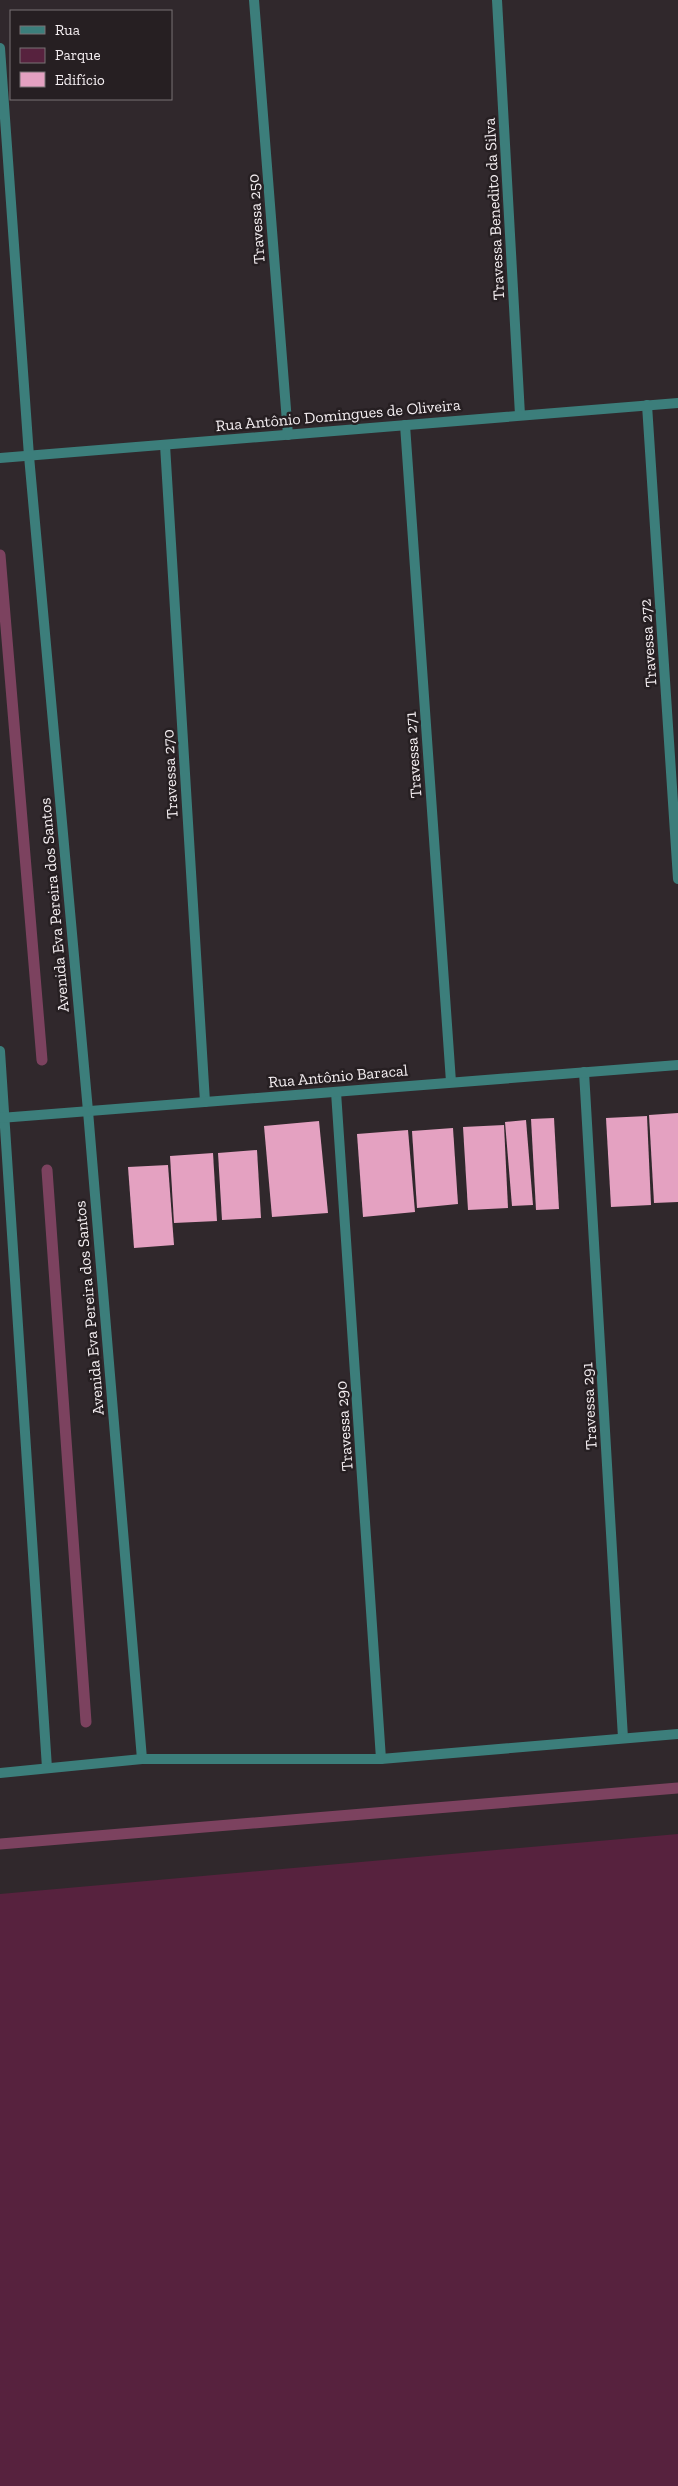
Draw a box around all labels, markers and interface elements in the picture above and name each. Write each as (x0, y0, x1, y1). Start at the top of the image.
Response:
legend (10, 10, 172, 100)
text: Rua (55, 21, 80, 39)
text: Parque (55, 46, 101, 64)
text: Edifício (55, 71, 105, 89)
street label: Travessa Benedito da Silva (480, 117, 508, 301)
street label: Travessa 250 (243, 173, 269, 265)
street label: Rua Antônio Domingues de Oliveira (215, 395, 462, 435)
street label: Travessa 272 (635, 598, 661, 688)
street label: Travessa 271 (401, 711, 425, 799)
street label: Travessa 270 (158, 729, 182, 819)
street label: Avenida Eva Pereira dos Santos (35, 797, 73, 1013)
street label: Rua Antônio Baracal (267, 1060, 409, 1092)
street label: Avenida Eva Pereira dos Santos (70, 1200, 108, 1416)
street label: Travessa 291 (577, 1362, 601, 1450)
street label: Travessa 290 (331, 1380, 357, 1472)

